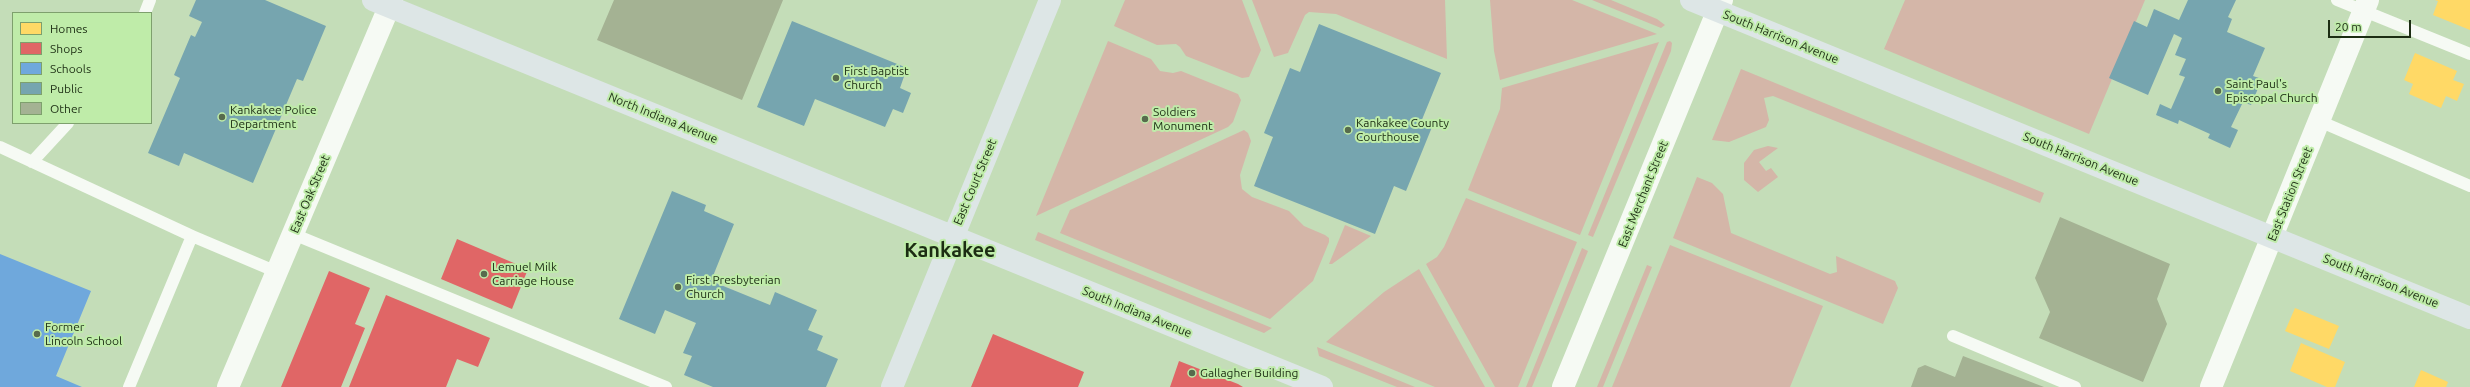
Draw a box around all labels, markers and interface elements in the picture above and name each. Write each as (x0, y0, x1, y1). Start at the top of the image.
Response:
street label: South Harrison Avenue (1721, 7, 1841, 67)
legend (12, 12, 152, 124)
scale bar (2330, 12, 2413, 38)
text: 20 m (2335, 20, 2362, 33)
text: Homes (50, 22, 88, 35)
text: Shops (50, 42, 82, 55)
text: Schools (50, 62, 91, 75)
place label: First Baptist Church (844, 64, 909, 92)
marker: First Baptist Church (831, 73, 841, 83)
place label: Saint Paul's Episcopal Church (2226, 77, 2318, 105)
text: Public (50, 82, 83, 95)
marker: Saint Paul's Episcopal Church (2213, 86, 2223, 96)
street label: North Indiana Avenue (606, 89, 720, 147)
text: Other (50, 102, 82, 115)
place label: Kankakee Police Department (230, 103, 317, 131)
place label: Soldiers Monument (1153, 105, 1213, 133)
marker: Kankakee Police Department (217, 112, 227, 122)
marker: Soldiers Monument (1140, 114, 1150, 124)
place label: Kankakee County Courthouse (1356, 116, 1449, 144)
marker: Kankakee County Courthouse (1343, 125, 1353, 135)
street label: South Harrison Avenue (2021, 129, 2141, 189)
street label: East Court Street (950, 137, 1000, 227)
street label: East Merchant Street (1615, 139, 1671, 249)
street label: East Station Street (2265, 145, 2315, 243)
street label: East Oak Street (287, 153, 333, 235)
district label: Kankakee (904, 238, 996, 262)
street label: South Harrison Avenue (2321, 251, 2441, 311)
place label: Lemuel Milk Carriage House (492, 260, 574, 288)
marker: Lemuel Milk Carriage House (479, 269, 489, 279)
place label: First Presbyterian Church (686, 273, 781, 301)
marker: First Presbyterian Church (673, 282, 683, 292)
street label: South Indiana Avenue (1080, 283, 1194, 341)
place label: Former Lincoln School (45, 320, 122, 348)
marker: Former Lincoln School (32, 329, 42, 339)
place label: Gallagher Building (1200, 366, 1298, 380)
marker: Gallagher Building (1187, 368, 1197, 378)

